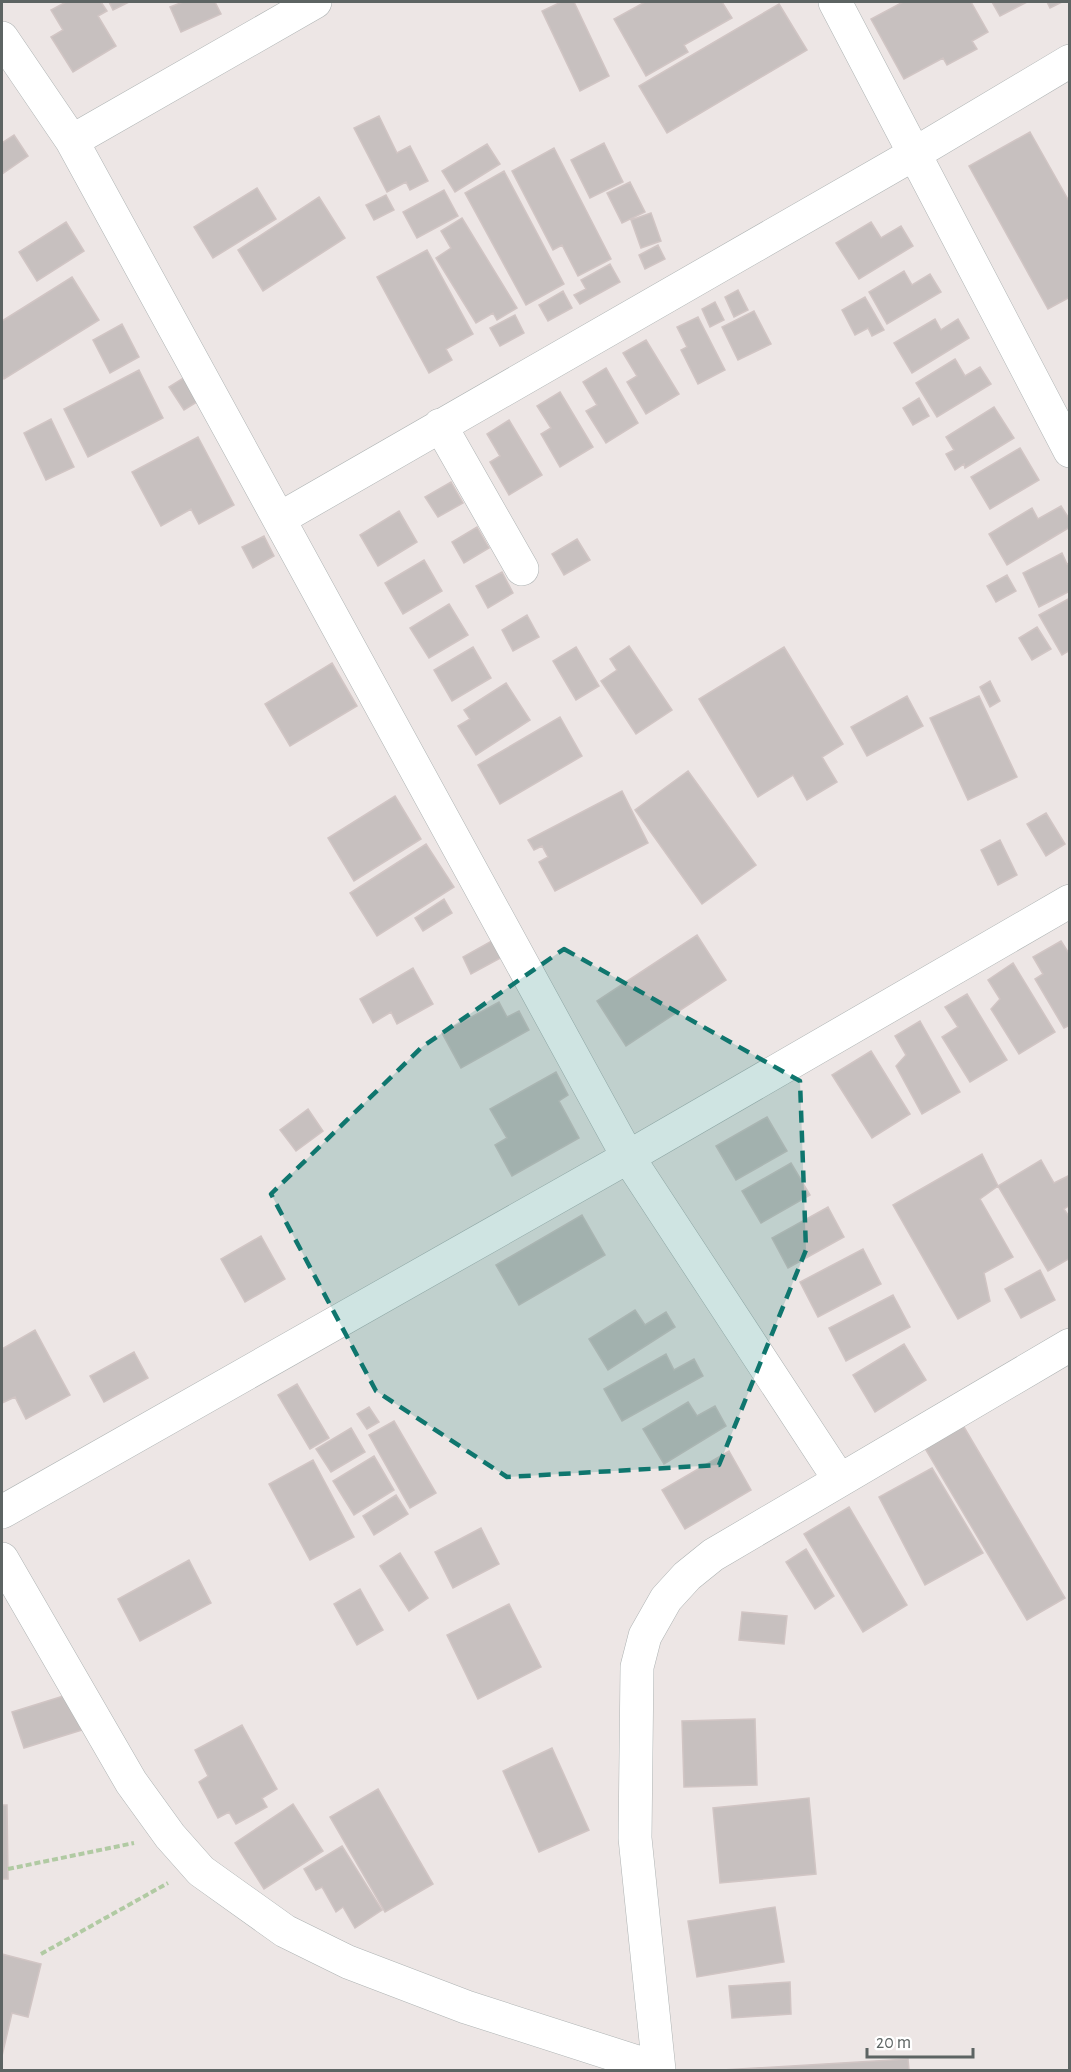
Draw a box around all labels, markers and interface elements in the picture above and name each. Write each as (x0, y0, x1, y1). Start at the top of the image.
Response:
scale bar (867, 2021, 974, 2059)
text: 20 m (876, 2034, 911, 2052)

